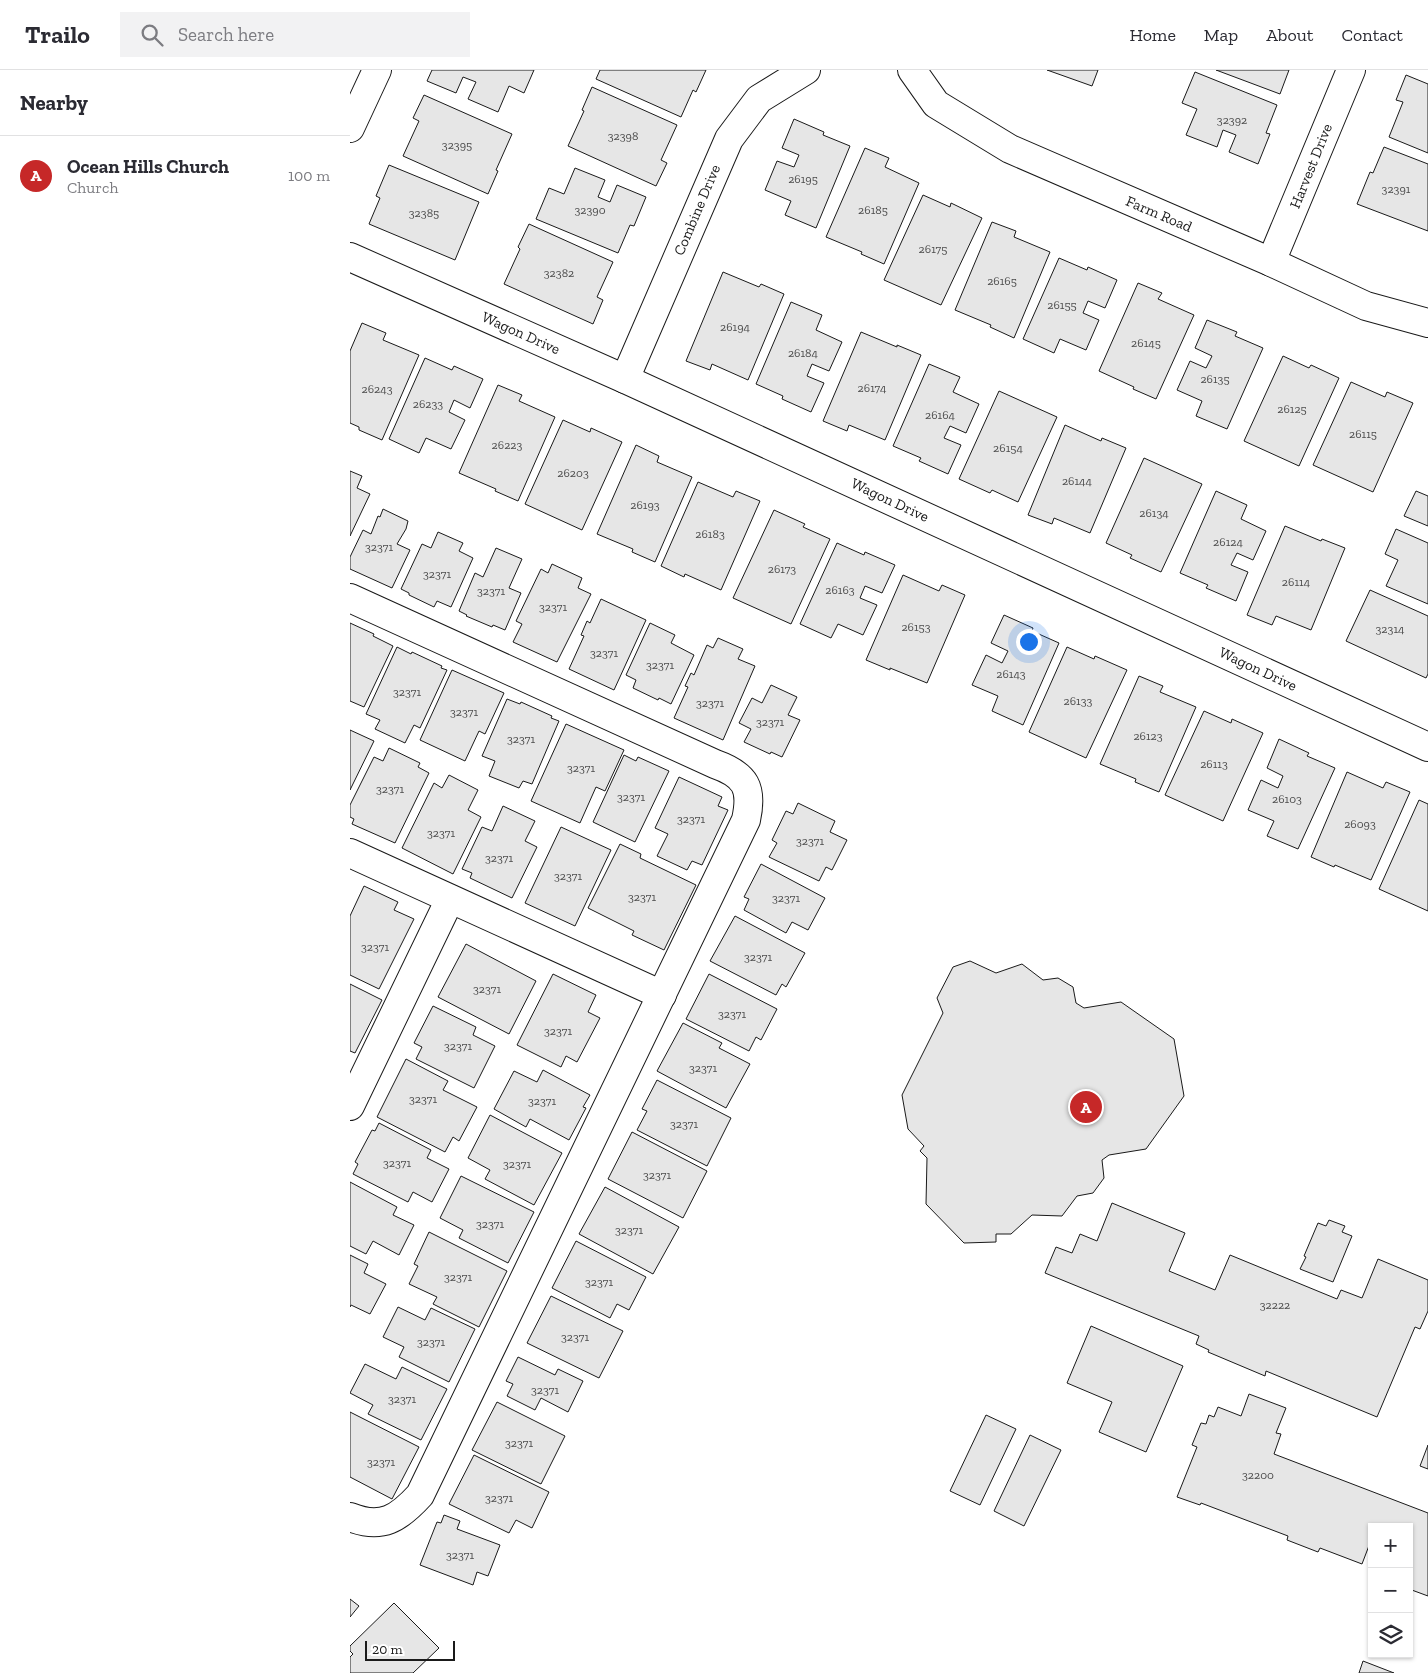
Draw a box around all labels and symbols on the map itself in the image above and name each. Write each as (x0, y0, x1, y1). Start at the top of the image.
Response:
house number: 32392 (1217, 113, 1247, 127)
street label: Harvest Drive (1286, 121, 1336, 211)
house number: 32398 (608, 129, 638, 143)
house number: 32395 (442, 138, 472, 152)
street label: Combine Drive (670, 162, 724, 258)
house number: 26195 (788, 172, 818, 186)
house number: 32391 (1382, 182, 1411, 196)
street label: Farm Road (1123, 192, 1196, 236)
house number: 32390 (574, 203, 606, 217)
house number: 26185 (858, 203, 888, 217)
house number: 32385 (409, 206, 439, 220)
house number: 26175 (919, 242, 947, 256)
house number: 32382 (544, 266, 574, 280)
house number: 26165 (987, 274, 1017, 288)
house number: 26155 (1047, 298, 1077, 312)
street label: Wagon Drive (479, 308, 563, 358)
house number: 26194 (720, 320, 751, 334)
house number: 26145 (1131, 336, 1161, 350)
house number: 26184 (788, 346, 819, 360)
house number: 26135 (1200, 372, 1230, 386)
house number: 26174 (858, 381, 887, 395)
house number: 26243 (361, 382, 393, 396)
house number: 26233 (413, 397, 443, 411)
house number: 26125 (1277, 402, 1307, 416)
house number: 26164 (925, 408, 956, 422)
house number: 26115 (1349, 427, 1377, 441)
house number: 26223 (492, 438, 523, 452)
house number: 26154 (993, 441, 1023, 455)
house number: 26203 (557, 466, 589, 480)
street label: Wagon Drive (848, 474, 932, 526)
house number: 26144 (1062, 474, 1093, 488)
house number: 26193 (630, 498, 660, 512)
house number: 26134 (1139, 506, 1169, 520)
house number: 26183 (695, 527, 725, 541)
house number: 26124 (1213, 535, 1243, 549)
house number: 32371 (365, 540, 393, 554)
house number: 26173 (768, 562, 796, 576)
house number: 32371 (423, 567, 451, 581)
house number: 26114 (1282, 575, 1311, 589)
house number: 26163 (825, 583, 855, 597)
house number: 32371 (477, 584, 505, 598)
house number: 32371 (539, 600, 567, 614)
house number: 26153 (901, 620, 931, 634)
house number: 32314 (1375, 622, 1405, 636)
your location (1016, 629, 1042, 655)
street label: Wagon Drive (1216, 643, 1300, 695)
house number: 32371 (590, 646, 618, 660)
house number: 32371 (646, 658, 674, 672)
house number: 26143 (996, 667, 1026, 681)
house number: 32371 (393, 685, 421, 699)
house number: 26133 (1064, 694, 1093, 708)
house number: 32371 (696, 696, 724, 710)
house number: 32371 (450, 705, 478, 719)
house number: 32371 (756, 715, 784, 729)
house number: 26123 (1133, 729, 1163, 743)
house number: 32371 (507, 732, 535, 746)
house number: 26113 (1200, 757, 1228, 771)
house number: 32371 (567, 761, 595, 775)
house number: 32371 (376, 782, 404, 796)
house number: 32371 (617, 790, 645, 804)
house number: 26103 (1272, 792, 1302, 806)
house number: 32371 (677, 812, 705, 826)
house number: 26093 (1344, 817, 1376, 831)
house number: 32371 (427, 826, 455, 840)
house number: 32371 (796, 834, 824, 848)
house number: 32371 (485, 851, 513, 865)
house number: 32371 (554, 869, 582, 883)
house number: 32371 (628, 890, 656, 904)
house number: 32371 (772, 891, 800, 905)
house number: 32371 (361, 940, 389, 954)
house number: 32371 (744, 950, 772, 964)
house number: 32371 (473, 982, 501, 996)
house number: 32371 (718, 1007, 746, 1021)
house number: 32371 (544, 1024, 572, 1038)
house number: 32371 (444, 1039, 472, 1053)
house number: 32371 (689, 1061, 717, 1075)
pin: A (1070, 1088, 1102, 1126)
house number: 32371 (409, 1092, 437, 1106)
house number: 32371 (528, 1094, 556, 1108)
house number: 32371 (670, 1117, 698, 1131)
house number: 32371 (383, 1156, 411, 1170)
house number: 32371 (503, 1157, 531, 1171)
house number: 32371 (643, 1168, 671, 1182)
house number: 32371 (476, 1217, 504, 1231)
house number: 32371 (615, 1223, 643, 1237)
house number: 32371 (444, 1270, 472, 1284)
house number: 32371 (585, 1275, 613, 1289)
house number: 32222 (1260, 1298, 1290, 1312)
house number: 32371 (561, 1330, 589, 1344)
house number: 32371 (417, 1335, 445, 1349)
house number: 32371 (531, 1383, 559, 1397)
house number: 32371 (388, 1392, 416, 1406)
house number: 32371 (505, 1436, 533, 1450)
house number: 32371 (367, 1455, 395, 1469)
house number: 32200 (1242, 1468, 1274, 1482)
house number: 32371 (485, 1491, 513, 1505)
house number: 32371 (446, 1548, 474, 1562)
scale bar (365, 1638, 455, 1661)

